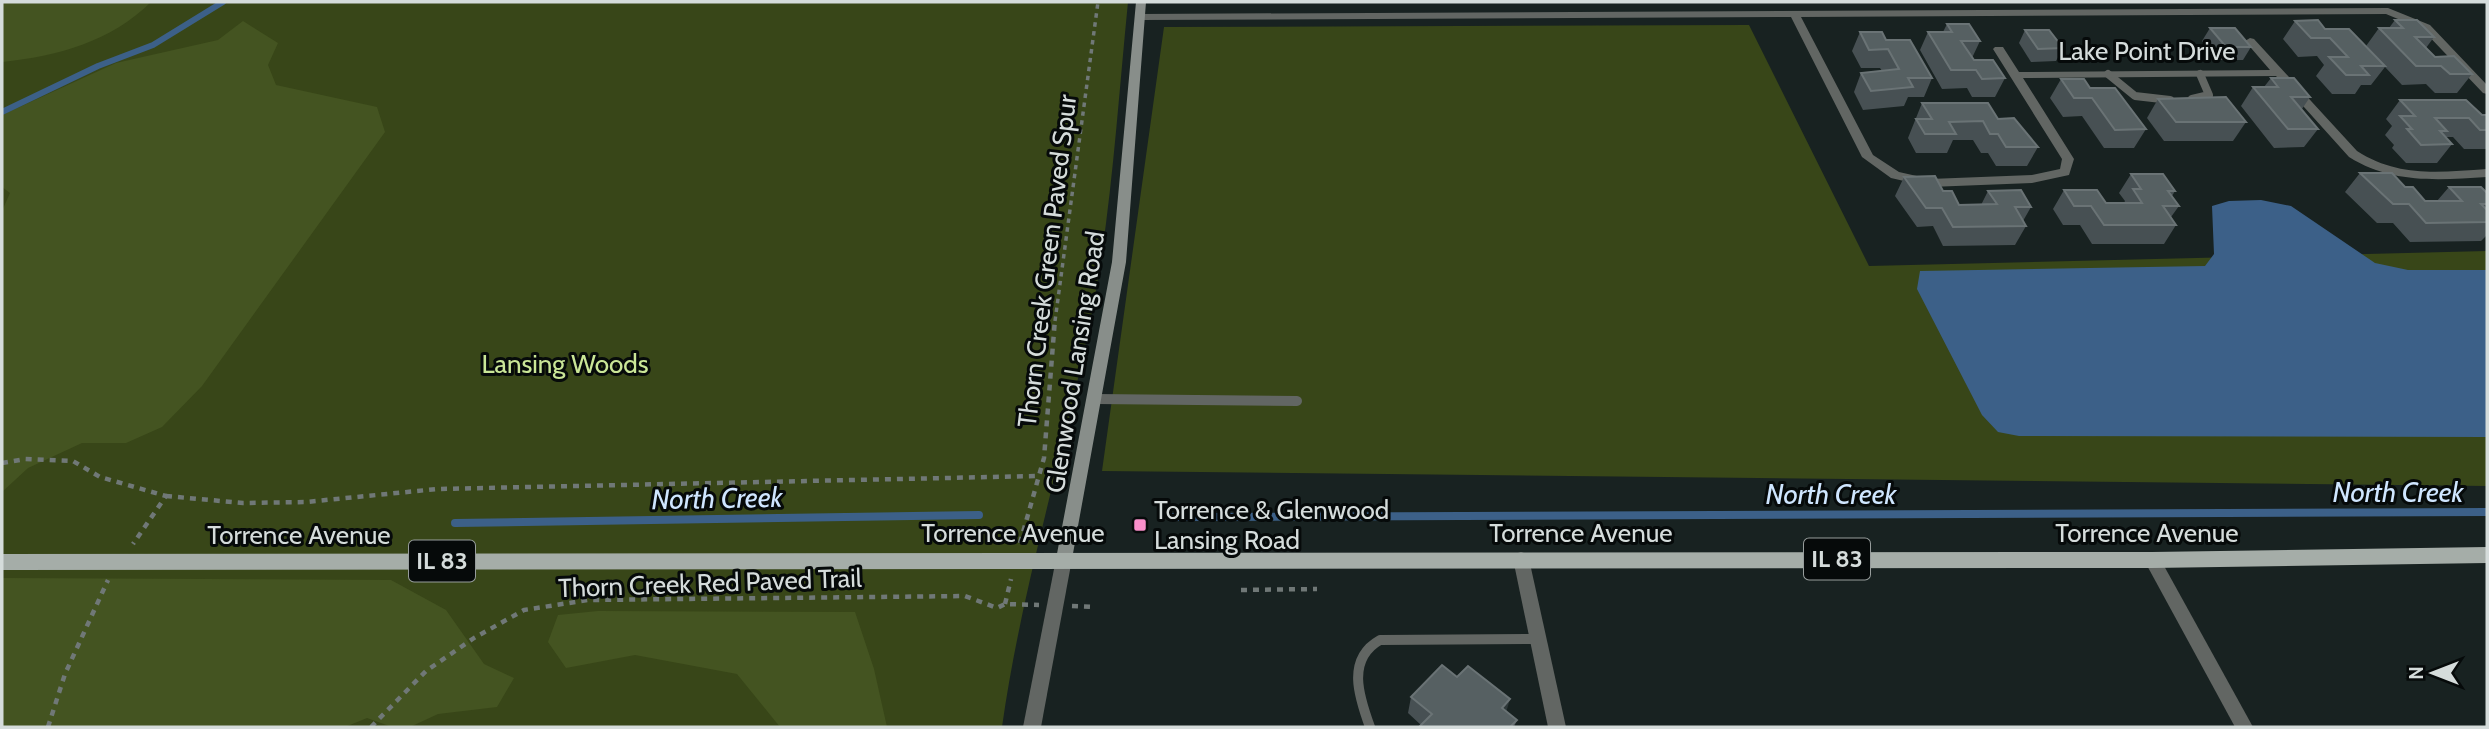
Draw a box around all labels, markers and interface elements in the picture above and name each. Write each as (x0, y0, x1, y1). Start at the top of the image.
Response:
street label: Lake Point Drive (2058, 35, 2236, 67)
street label: Thorn Creek Green Paved Spur (1011, 92, 1083, 429)
street label: Glenwood Lansing Road (1038, 229, 1112, 495)
park label: Lansing Woods (481, 348, 649, 380)
water label: North Creek (2332, 475, 2465, 509)
water label: North Creek (1765, 477, 1898, 511)
water label: North Creek (651, 480, 784, 516)
place label: Torrence & Glenwood Lansing Road (1154, 494, 1389, 556)
street label: Torrence Avenue (921, 517, 1105, 549)
marker: Torrence & Glenwood Lansing Road (1132, 517, 1148, 533)
street label: Torrence Avenue (1489, 517, 1673, 549)
street label: Torrence Avenue (2055, 517, 2239, 549)
street label: Torrence Avenue (207, 519, 391, 551)
road number: IL 83 (1804, 538, 1870, 580)
road number: IL 83 (409, 540, 475, 582)
street label: Thorn Creek Red Paved Trail (558, 562, 862, 604)
north arrow (2398, 638, 2468, 708)
text: N (2405, 666, 2428, 680)

